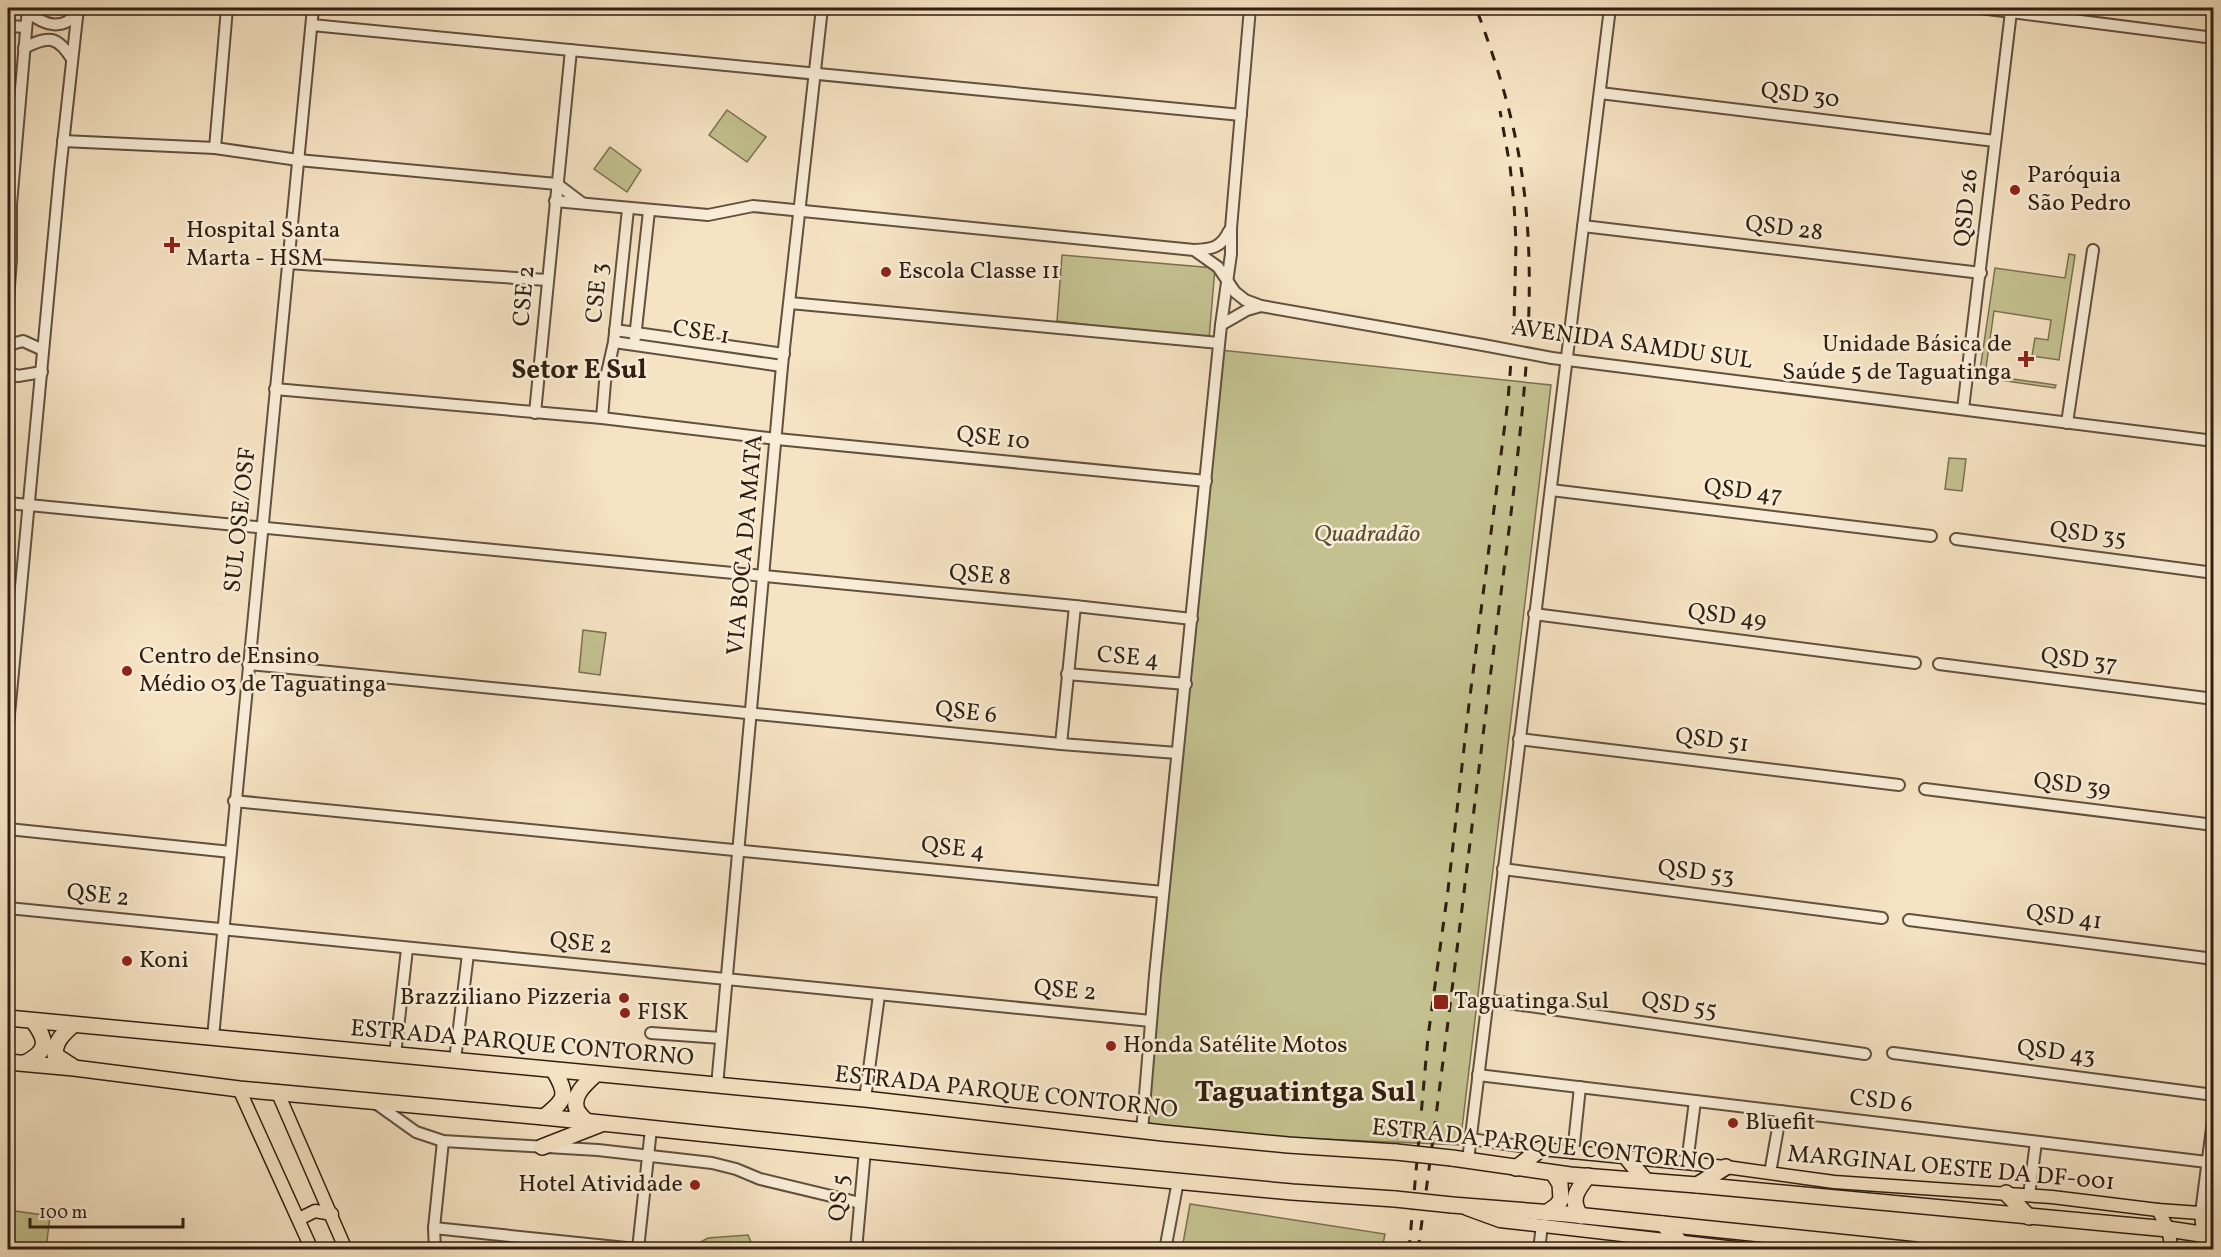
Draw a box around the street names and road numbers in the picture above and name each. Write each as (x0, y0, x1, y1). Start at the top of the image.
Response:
street label: QSD 30 (1759, 74, 1841, 118)
street label: QSD 26 (1946, 167, 1988, 249)
street label: QSD 28 (1743, 207, 1825, 251)
street label: CSE 3 (578, 261, 618, 325)
street label: CSE 2 (505, 264, 545, 328)
street label: AVENIDA SAMDU SUL (1509, 311, 1755, 379)
street label: CSE 1 (670, 312, 732, 354)
street label: QSE 10 (955, 418, 1031, 460)
street label: VIA BOCA DA MATA (719, 433, 773, 657)
street label: SUL OSE/OSF (216, 446, 266, 594)
street label: QSD 47 (1702, 470, 1784, 514)
street label: QSD 35 (2048, 513, 2128, 557)
street label: QSE 8 (948, 556, 1012, 596)
street label: QSD 49 (1686, 595, 1768, 639)
street label: CSE 4 (1095, 638, 1161, 678)
street label: QSD 37 (2039, 639, 2119, 683)
street label: QSE 6 (933, 693, 999, 733)
street label: QSD 51 (1673, 720, 1751, 762)
street label: QSD 39 (2032, 764, 2112, 808)
street label: QSE 4 (919, 829, 987, 869)
street label: QSD 53 (1656, 851, 1736, 895)
street label: QSE 2 (65, 876, 131, 916)
street label: QSD 41 (2024, 896, 2104, 940)
street label: QSE 2 (548, 924, 614, 964)
street label: QSE 2 (1032, 971, 1098, 1011)
street label: QSD 55 (1639, 984, 1719, 1028)
street label: ESTRADA PARQUE CONTORNO (349, 1012, 695, 1076)
street label: QSD 43 (2015, 1031, 2097, 1075)
street label: ESTRADA PARQUE CONTORNO (833, 1058, 1179, 1128)
street label: CSD 6 (1847, 1081, 1915, 1123)
street label: ESTRADA PARQUE CONTORNO (1370, 1111, 1716, 1181)
street label: MARGINAL OESTE DA DF-001 (1786, 1138, 2116, 1200)
street label: QS 5 (821, 1173, 859, 1223)

